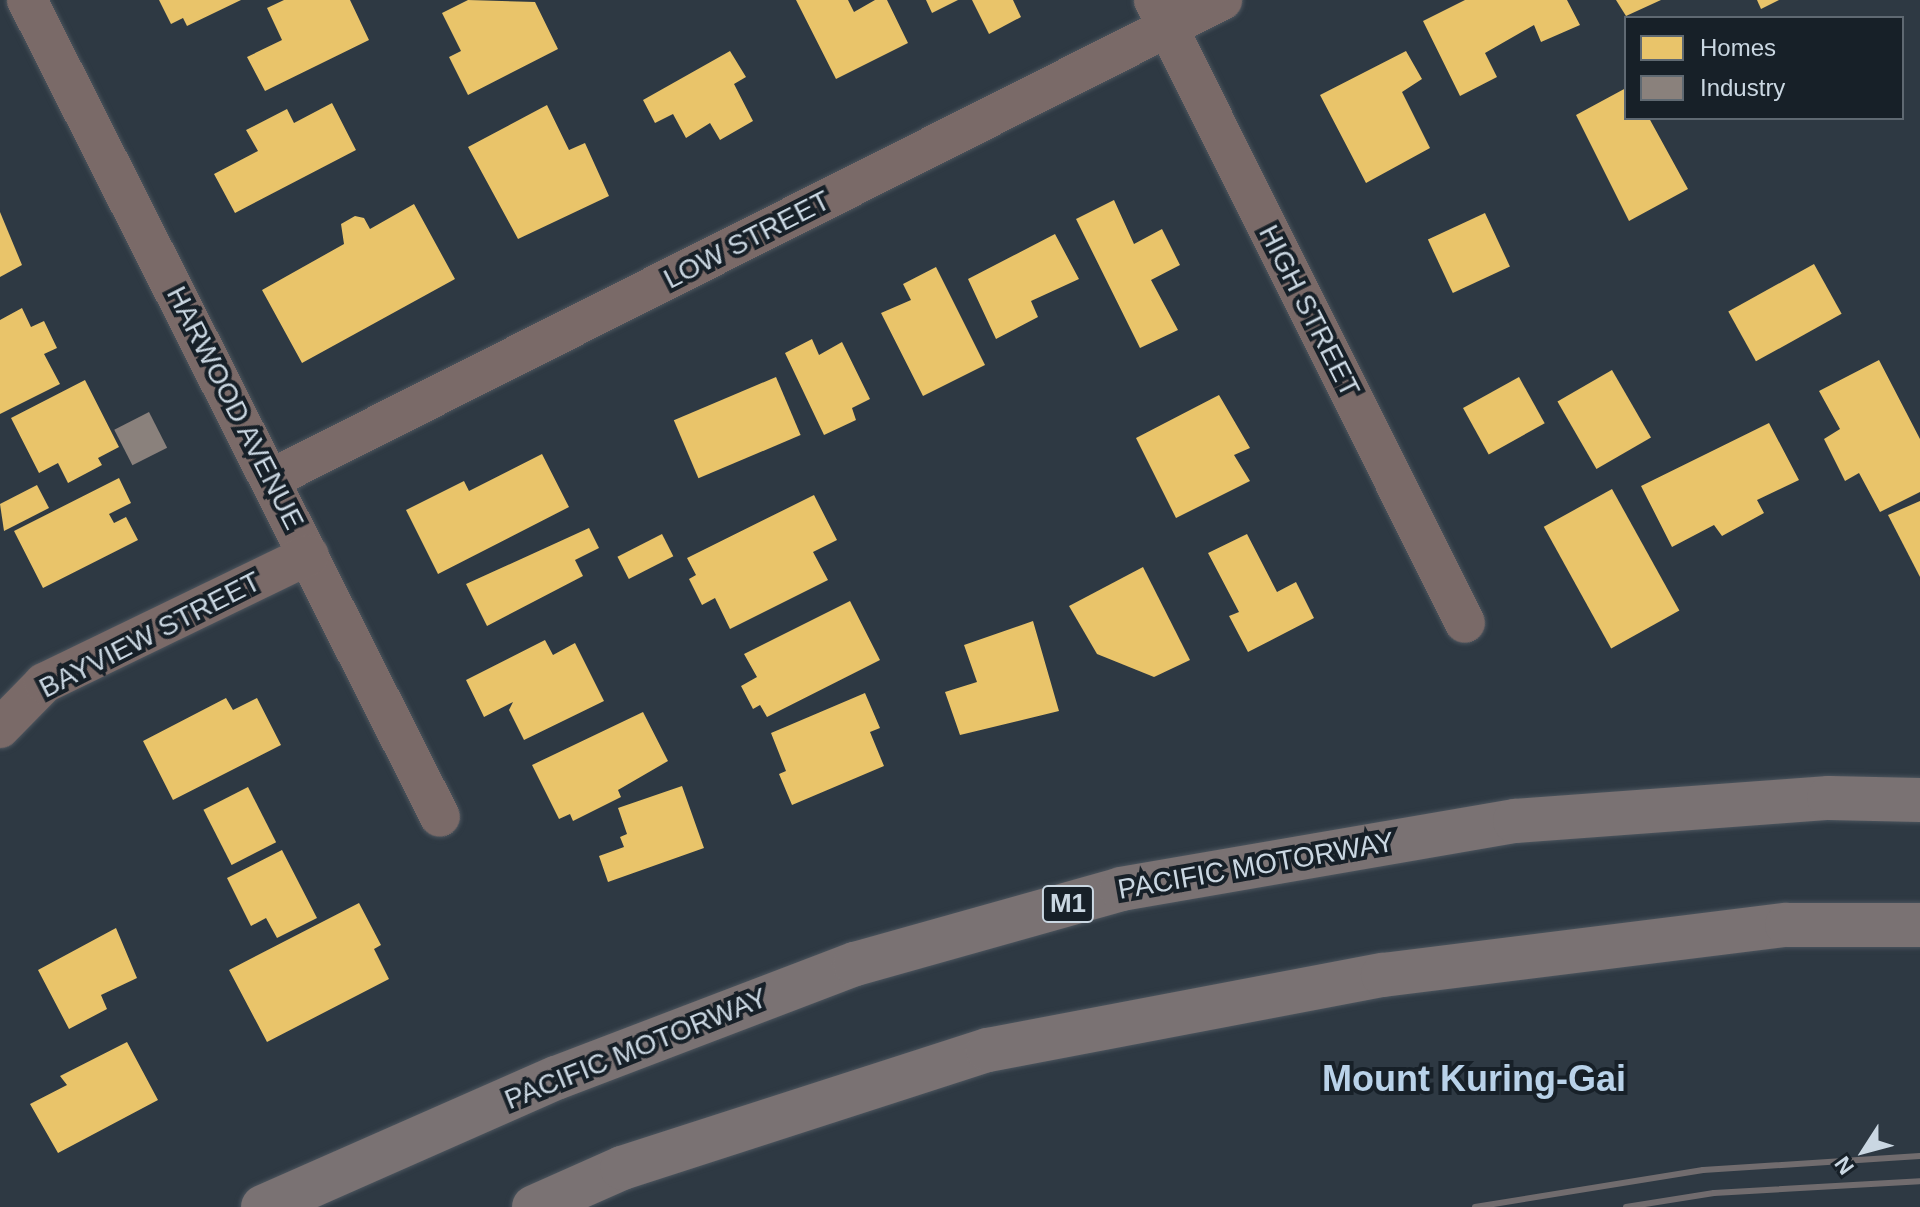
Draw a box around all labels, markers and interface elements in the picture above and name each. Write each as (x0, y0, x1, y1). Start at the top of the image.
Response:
legend (1624, 16, 1904, 120)
text: Homes (1700, 34, 1776, 61)
text: Industry (1700, 74, 1785, 101)
street label: LOW STREET (658, 184, 836, 296)
street label: HIGH STREET (1251, 220, 1367, 402)
street label: HARWOOD AVENUE (159, 280, 311, 536)
street label: BAYVIEW STREET (34, 565, 266, 705)
street label: PACIFIC MOTORWAY (1115, 825, 1397, 907)
road number: M1 (1040, 882, 1096, 926)
street label: PACIFIC MOTORWAY (500, 981, 772, 1117)
district label: Mount Kuring-Gai (1322, 1057, 1626, 1101)
north arrow (1824, 1111, 1904, 1191)
text: N (1829, 1152, 1859, 1179)

